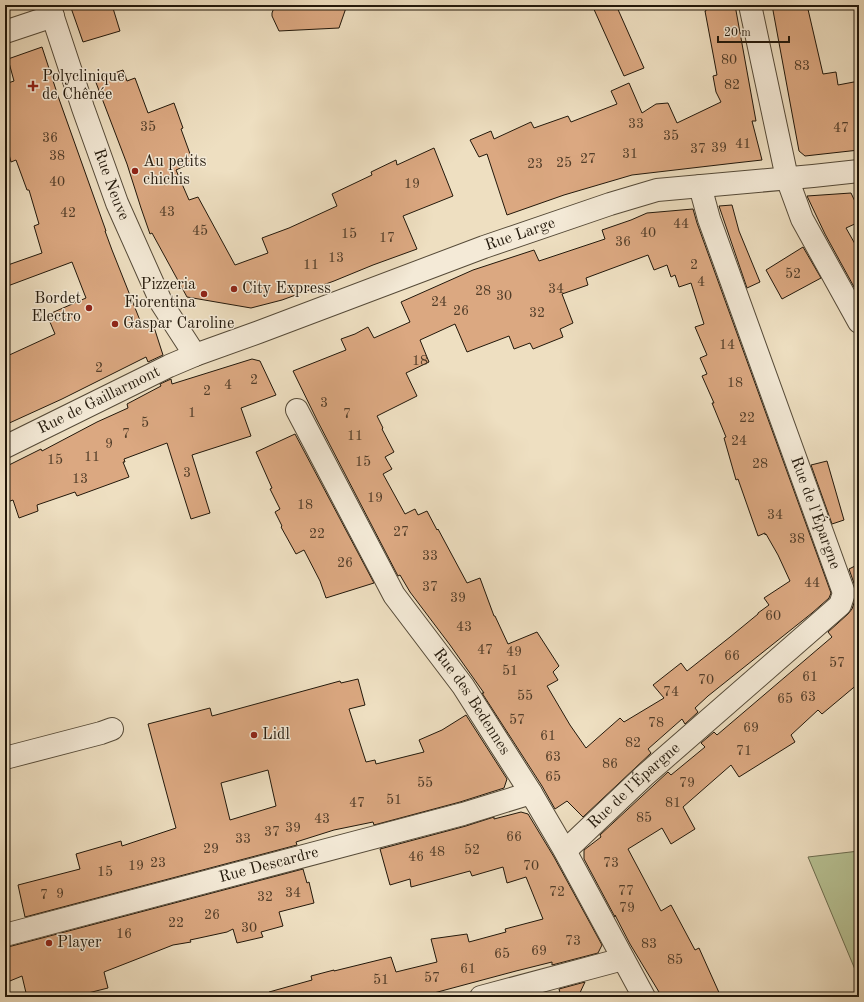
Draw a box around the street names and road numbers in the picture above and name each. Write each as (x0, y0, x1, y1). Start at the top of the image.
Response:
street label: Rue Neuve (90, 147, 132, 223)
street label: Rue Large (483, 215, 557, 254)
street label: Rue de Gaillarmont (36, 364, 163, 437)
street label: Rue de l'Épargne (787, 453, 847, 571)
street label: Rue des Bedennes (430, 646, 513, 758)
street label: Rue de l'Épargne (585, 740, 683, 832)
street label: Rue Descardre (217, 844, 321, 886)

